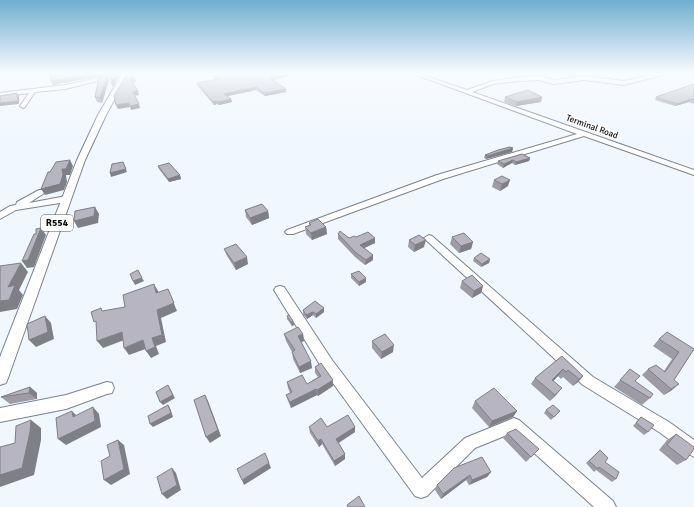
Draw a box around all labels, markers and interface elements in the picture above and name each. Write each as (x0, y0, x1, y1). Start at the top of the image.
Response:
street label: Terminal Road (565, 113, 620, 142)
road number: R554 (41, 215, 73, 231)

